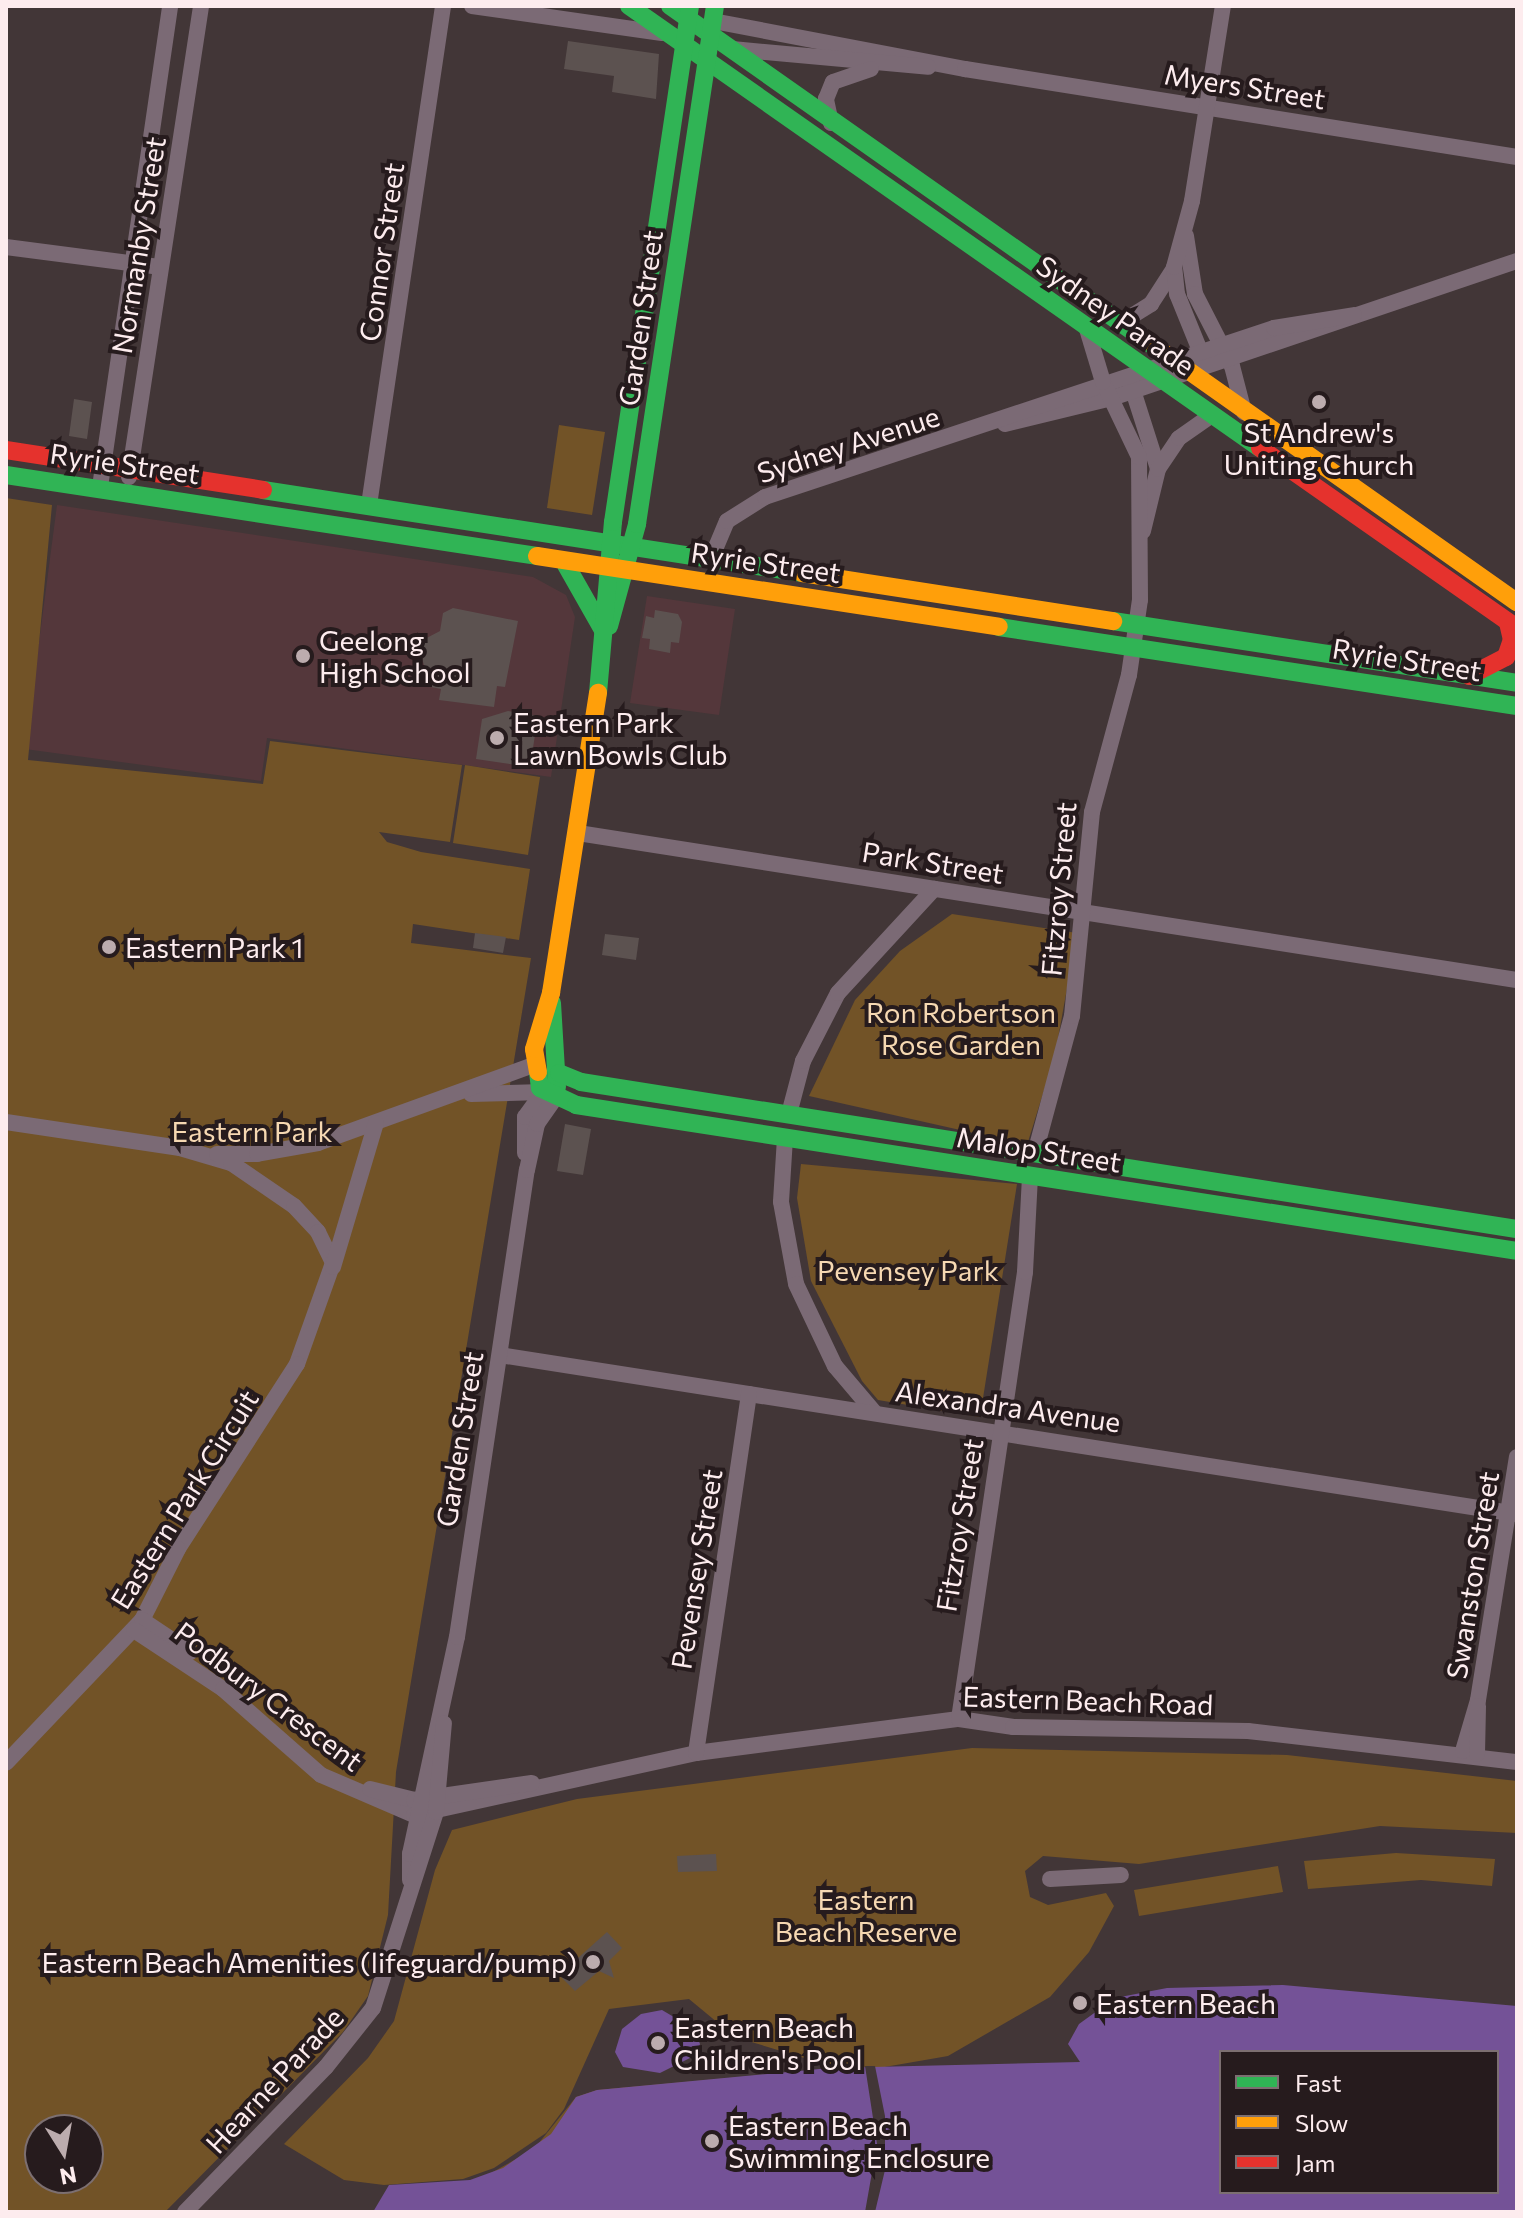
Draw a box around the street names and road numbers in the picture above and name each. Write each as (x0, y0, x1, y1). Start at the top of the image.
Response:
street label: Myers Street (1162, 57, 1328, 115)
street label: Normanby Street (104, 134, 172, 356)
street label: Connor Street (352, 160, 410, 344)
street label: Garden Street (611, 228, 669, 408)
street label: Sydney Parade (1031, 248, 1201, 382)
street label: Sydney Avenue (753, 399, 943, 489)
street label: Ryrie Street (48, 436, 202, 490)
street label: Ryrie Street (689, 535, 843, 589)
street label: Ryrie Street (1330, 631, 1484, 687)
street label: Fitzroy Street (1034, 801, 1082, 977)
street label: Park Street (860, 834, 1006, 890)
street label: Malop Street (954, 1119, 1124, 1179)
street label: Garden Street (429, 1349, 489, 1529)
street label: Alexandra Avenue (893, 1374, 1123, 1438)
street label: Eastern Park Circuit (103, 1383, 265, 1615)
street label: Fitzroy Street (929, 1436, 989, 1614)
street label: Pevensey Street (664, 1466, 728, 1672)
street label: Swanston Street (1439, 1469, 1505, 1681)
street label: Podbury Crescent (168, 1614, 370, 1778)
street label: Eastern Beach Road (962, 1679, 1214, 1721)
street label: Hearne Parade (198, 2000, 350, 2160)

